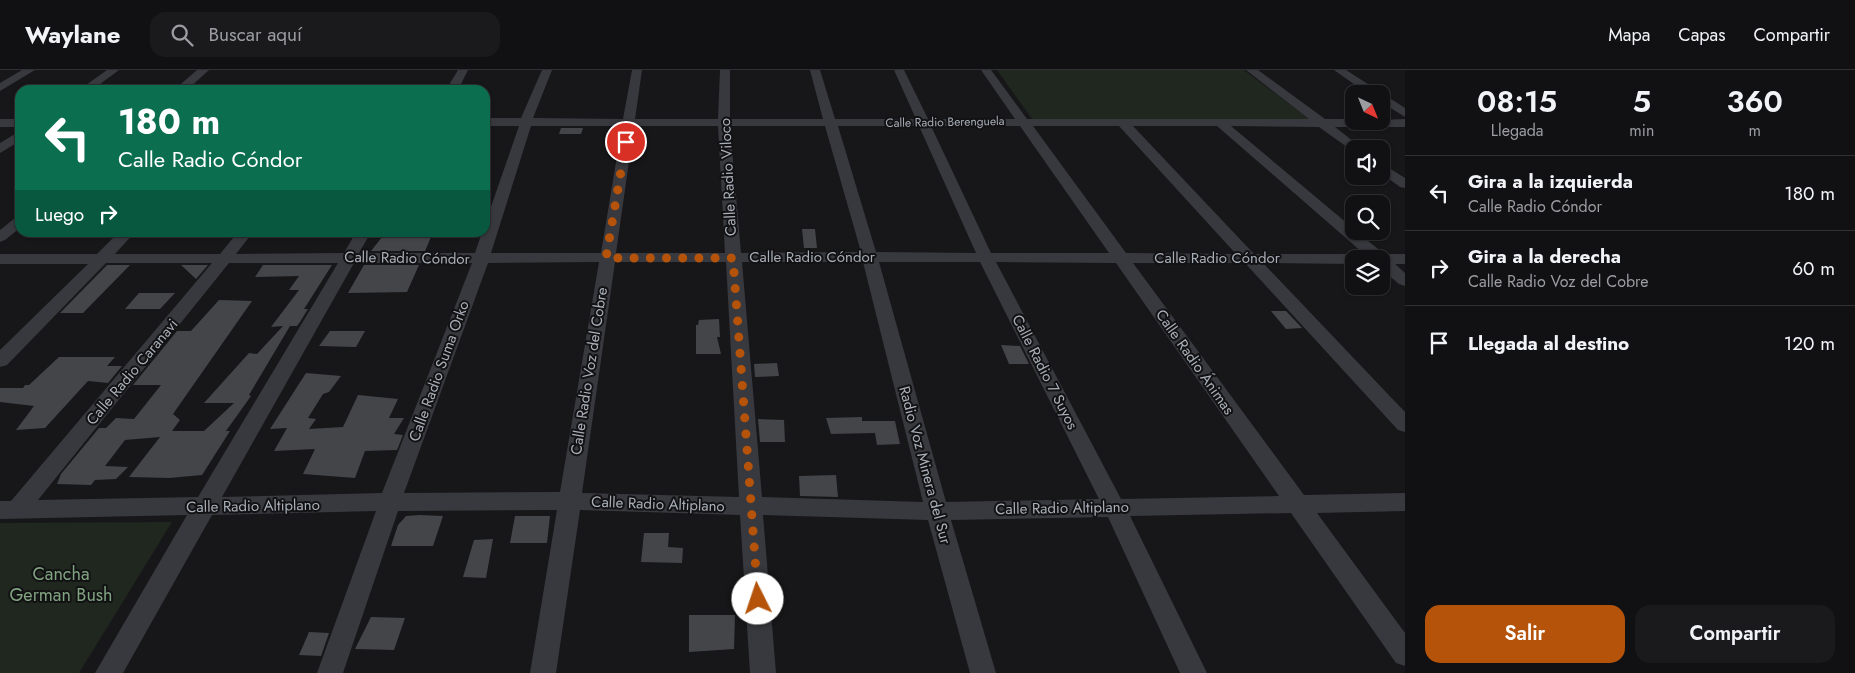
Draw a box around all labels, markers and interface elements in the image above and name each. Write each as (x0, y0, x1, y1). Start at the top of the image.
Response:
search box (150, 12, 500, 57)
text: Waylane (25, 17, 120, 52)
icon: search (168, 21, 196, 49)
text: Buscar aquí (208, 21, 302, 48)
text: Mapa (1608, 22, 1650, 48)
text: Capas (1678, 22, 1726, 48)
text: Compartir (1754, 22, 1830, 48)
text: 08:15 (1477, 80, 1557, 123)
text: 5 (1633, 80, 1651, 123)
text: 360 (1726, 80, 1783, 123)
north arrow (1345, 85, 1390, 130)
map controls (1345, 85, 1390, 295)
text: 180 m (118, 97, 220, 147)
icon: left (35, 105, 100, 170)
street label: Calle Radio Berenguela (885, 112, 1005, 132)
street label: Calle Radio Viloco (714, 117, 742, 237)
text: Llegada (1491, 119, 1544, 142)
text: min (1629, 119, 1654, 142)
text: m (1748, 119, 1761, 142)
pin (605, 121, 647, 163)
icon: arrive (612, 128, 640, 156)
button: sound (1345, 140, 1390, 185)
text: Calle Radio Cóndor (118, 143, 302, 175)
text: Gira a la izquierda (1468, 168, 1633, 195)
icon: left (1425, 179, 1453, 207)
text: 180 m (1784, 180, 1835, 207)
button: search (1345, 195, 1390, 240)
text: Calle Radio Cóndor (1468, 195, 1602, 218)
icon: right (94, 200, 122, 228)
text: Luego (35, 201, 84, 228)
text: Gira a la derecha (1468, 243, 1621, 270)
street label: Calle Radio Cóndor (344, 246, 471, 270)
street label: Calle Radio Cóndor (749, 246, 876, 268)
street label: Calle Radio Cóndor (1154, 247, 1281, 269)
button: layers (1345, 250, 1390, 295)
icon: right (1425, 254, 1453, 282)
text: 60 m (1792, 255, 1835, 282)
text: Calle Radio Voz del Cobre (1468, 270, 1649, 293)
street label: Calle Radio Voz del Cobre (565, 285, 613, 456)
street label: Calle Radio Suma Orko (403, 297, 475, 445)
street label: Calle Radio Ánimas (1150, 305, 1240, 419)
street label: Calle Radio 7 Suyos (1006, 311, 1084, 433)
street label: Calle Radio Caranavi (81, 314, 183, 430)
icon: arrive (1425, 329, 1453, 357)
text: Llegada al destino (1468, 330, 1629, 357)
text: 120 m (1784, 330, 1835, 357)
street label: Radio Voz Minera del Sur (893, 384, 957, 547)
street label: Calle Radio Altiplano (591, 491, 725, 517)
street label: Calle Radio Altiplano (186, 494, 320, 518)
street label: Calle Radio Altiplano (995, 496, 1129, 520)
park label: Cancha German Bush (9, 561, 113, 608)
position arrow (731, 572, 783, 624)
button: Salir (1425, 605, 1625, 663)
button: Compartir (1635, 605, 1835, 663)

